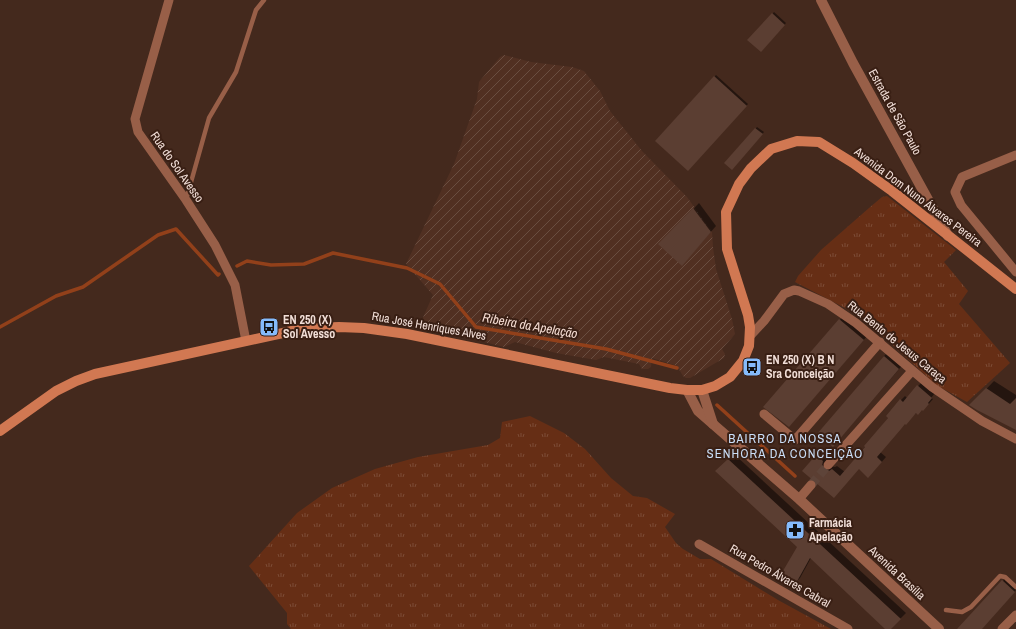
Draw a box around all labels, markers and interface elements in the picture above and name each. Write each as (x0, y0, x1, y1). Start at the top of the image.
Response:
street label: Estrada de São Paulo (865, 66, 925, 158)
street label: Rua do Sol Avesso (147, 128, 207, 206)
street label: Avenida Dom Nuno Álvares Pereira (850, 143, 985, 251)
street label: Rua Bento de Jesus Caraça (844, 297, 950, 387)
street label: Rua José Henriques Alves (371, 308, 488, 344)
water label: Ribeira da Apelação (481, 309, 579, 342)
place label: EN 250 (X) Sol Avesso (283, 312, 335, 342)
bus stop icon: EN 250 (X) Sol Avesso (258, 316, 280, 338)
place label: EN 250 (X) B N Sra Conceição (766, 352, 834, 382)
bus stop icon: EN 250 (X) B N Sra Conceição (741, 356, 763, 378)
district label: BAIRRO DA NOSSA SENHORA DA CONCEIÇÃO (707, 430, 863, 462)
place label: Farmácia Apelação (809, 515, 853, 545)
pharmacy icon: Farmácia Apelação (784, 519, 806, 541)
street label: Rua Pedro Álvares Cabral (727, 541, 833, 611)
street label: Avenida Brasília (864, 542, 929, 604)

